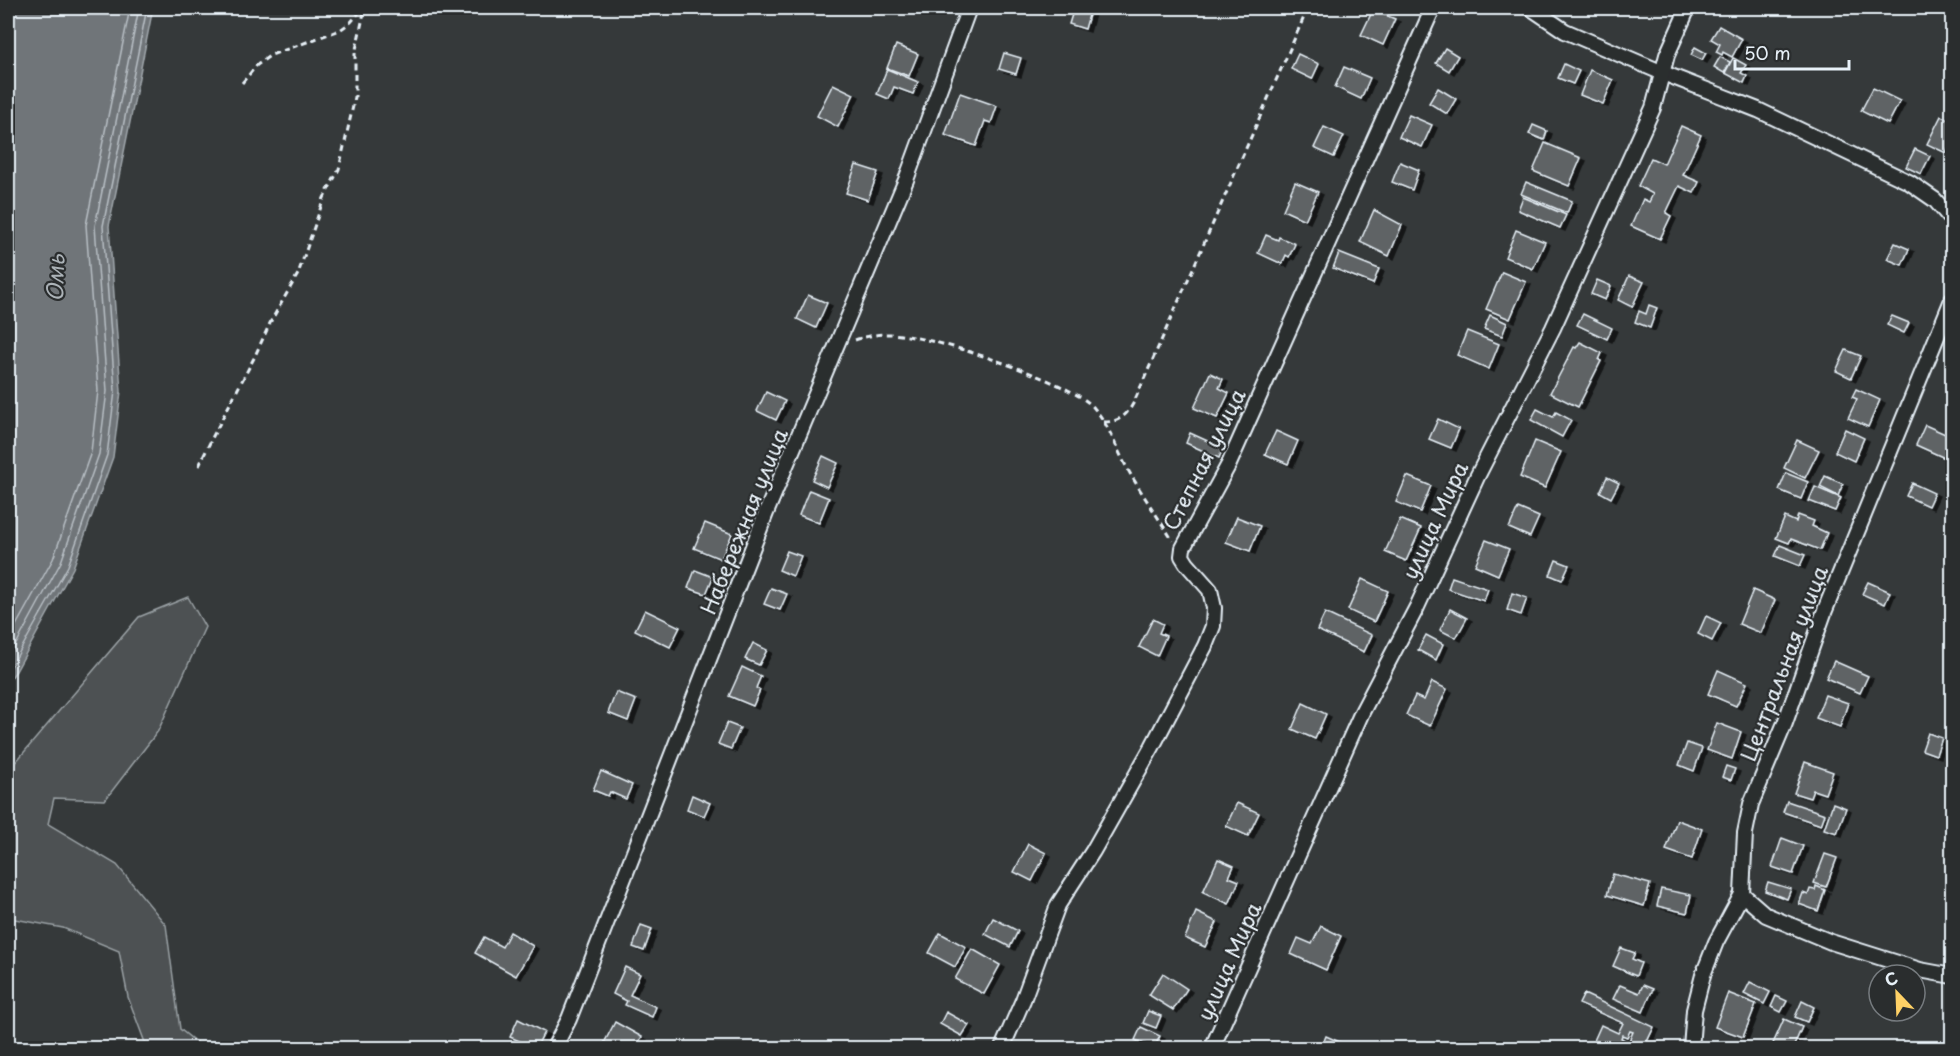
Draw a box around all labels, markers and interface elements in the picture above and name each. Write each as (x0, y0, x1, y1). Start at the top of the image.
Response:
scale bar (1735, 33, 1849, 71)
text: 50 m (1744, 39, 1791, 66)
water label: Омь (37, 253, 71, 302)
street label: Степная улица (1154, 382, 1253, 535)
street label: Набережная улица (691, 422, 795, 619)
street label: улица Мира (1393, 455, 1476, 584)
street label: Центральная улица (1731, 560, 1835, 765)
street label: улица Мира (1188, 896, 1269, 1025)
north arrow (1867, 963, 1927, 1023)
text: С (1881, 965, 1901, 992)

